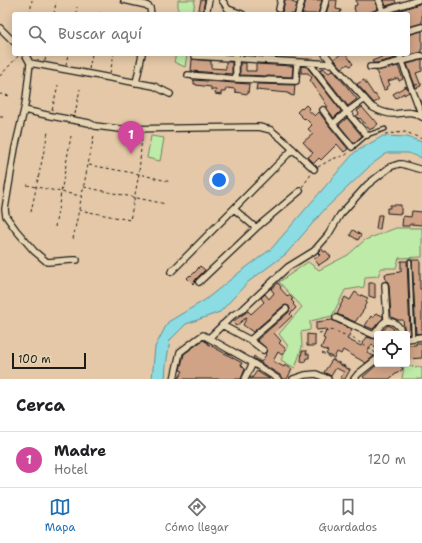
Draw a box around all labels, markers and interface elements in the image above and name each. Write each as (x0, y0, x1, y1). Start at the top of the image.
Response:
search box (12, 12, 410, 56)
icon: search (26, 23, 48, 45)
text: Buscar aquí (58, 24, 142, 44)
pin: 1 (118, 121, 144, 154)
your location (209, 170, 229, 190)
map controls (374, 331, 410, 367)
button: locate (374, 331, 410, 367)
scale bar (12, 351, 86, 370)
text: 100 m (18, 352, 51, 367)
text: Cerca (16, 394, 65, 416)
text: Madre (54, 441, 106, 461)
text: 1 (26, 451, 32, 468)
text: 120 m (368, 451, 406, 468)
text: Hotel (54, 461, 88, 478)
tab: Mapa (45, 496, 75, 535)
tab: Cómo llegar (165, 496, 229, 535)
tab: Guardados (319, 496, 377, 535)

